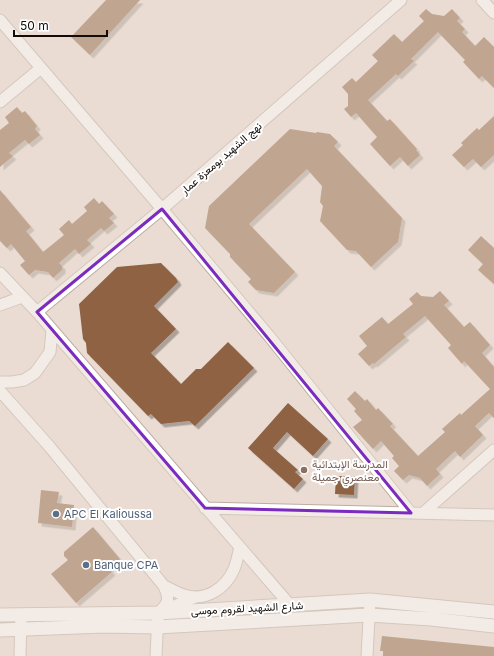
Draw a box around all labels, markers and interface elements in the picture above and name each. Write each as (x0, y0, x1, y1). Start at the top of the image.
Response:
scale bar (14, 12, 107, 38)
text: 50 m (20, 18, 49, 33)
street label: نهج الشهيد بومعزة عمار (177, 119, 265, 199)
place label: المدرسة الإبتدائية معنصري جميلة (312, 457, 388, 487)
marker: المدرسة الإبتدائية معنصري جميلة (299, 465, 309, 475)
place label: APC El Kalioussa (64, 507, 152, 521)
marker: APC El Kalioussa (51, 509, 61, 519)
place label: Banque CPA (94, 558, 159, 572)
marker: Banque CPA (81, 560, 91, 570)
street label: شارع الشهيد لقروم موسى (190, 598, 304, 619)

